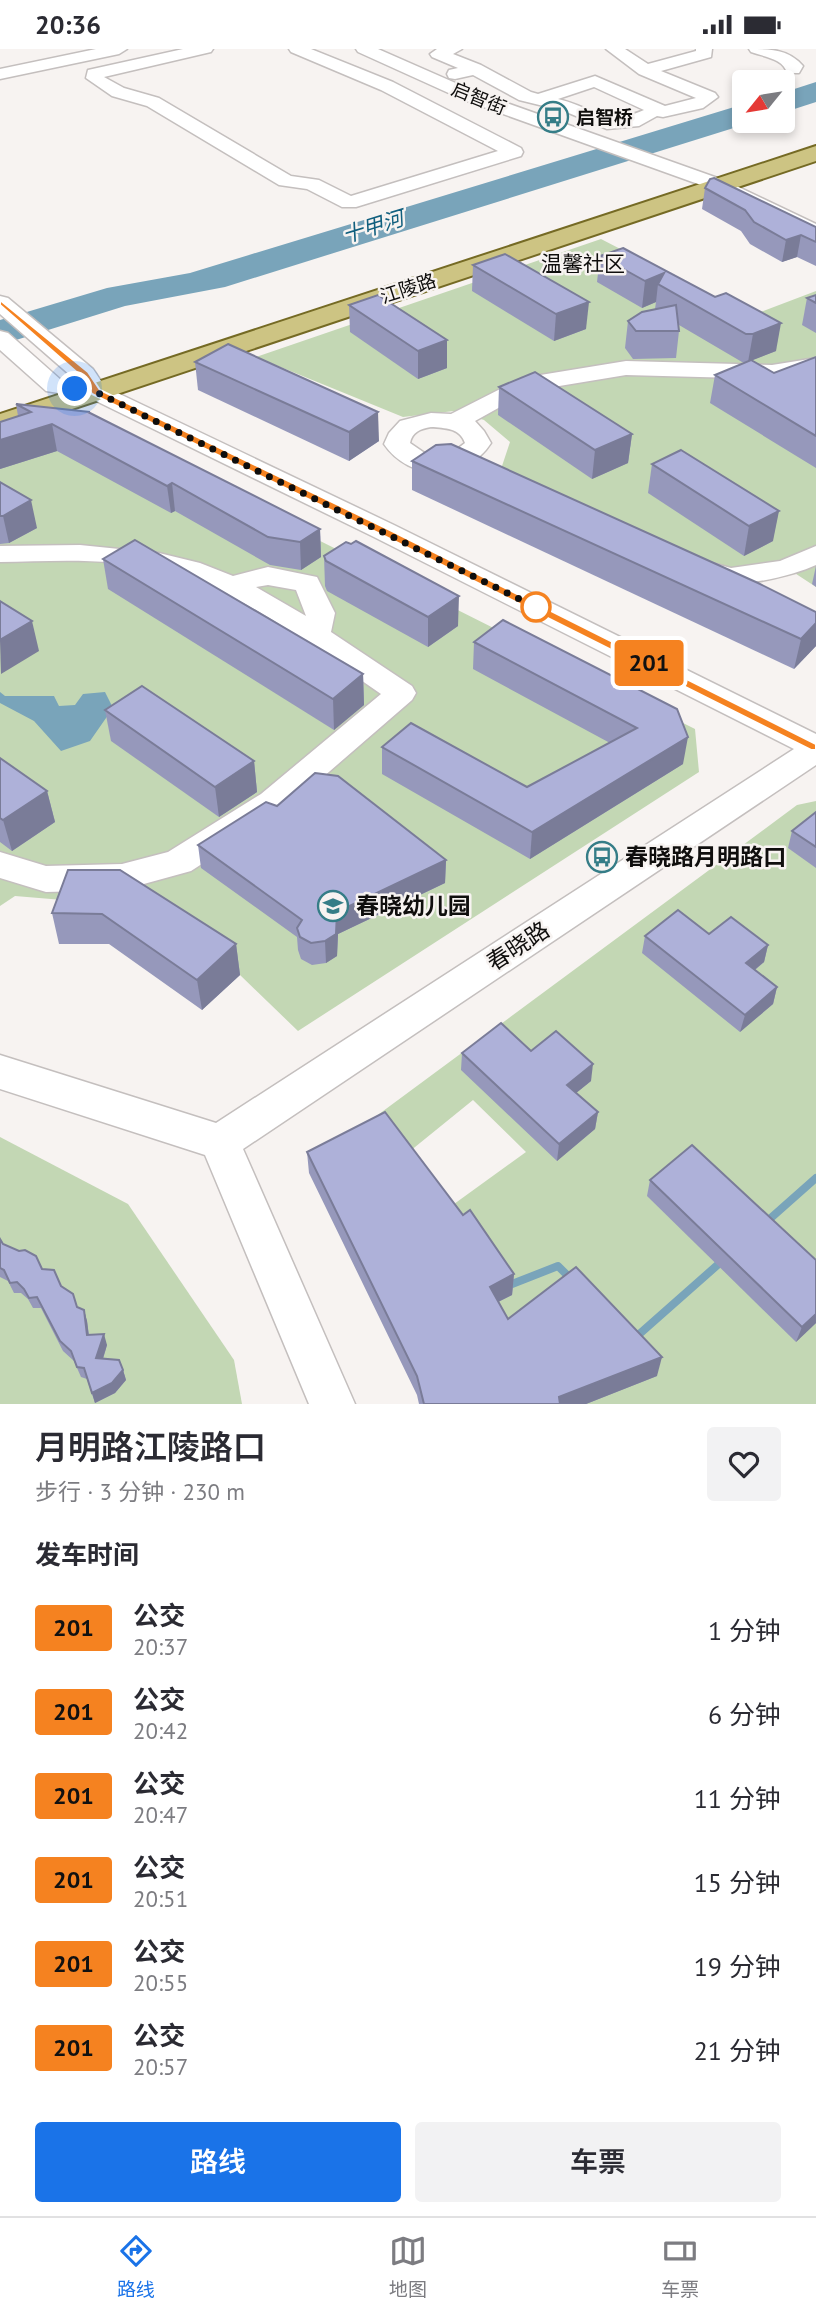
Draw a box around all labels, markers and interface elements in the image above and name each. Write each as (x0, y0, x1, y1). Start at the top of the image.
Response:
text: 20:36 (35, 8, 101, 41)
north arrow (732, 70, 794, 133)
map controls (732, 70, 795, 133)
street label: 启智街 (448, 76, 510, 120)
bus stop icon: 启智桥 (536, 100, 570, 134)
place label: 启智桥 (576, 105, 633, 129)
water label: 十甲河 (339, 203, 411, 249)
district label: 温馨社区 (541, 250, 625, 277)
street label: 江陵路 (377, 268, 439, 308)
your location (57, 371, 92, 406)
unlabelled marker (521, 592, 551, 622)
line badge: 201 (609, 640, 689, 686)
text: 201 (629, 647, 669, 678)
bus stop icon: 春晓路月明路口 (585, 840, 619, 874)
place label: 春晓路月明路口 (625, 842, 786, 871)
school or university icon: 春晓幼儿园 (316, 889, 350, 923)
place label: 春晓幼儿园 (356, 891, 471, 920)
street label: 春晓路 (481, 915, 555, 977)
text: 月明路江陵路口 (35, 1425, 266, 1468)
button: heart (707, 1427, 781, 1501)
text: 步行 · 3 分钟 · 230 m (35, 1477, 245, 1506)
text: 发车时间 (35, 1538, 139, 1571)
text: 公交 (133, 1599, 185, 1632)
text: 201 (53, 1612, 94, 1643)
text: 1 分钟 (708, 1614, 781, 1647)
text: 20:37 (133, 1632, 188, 1661)
text: 公交 (133, 1683, 185, 1716)
text: 201 (53, 1696, 94, 1727)
text: 6 分钟 (708, 1698, 781, 1731)
text: 20:42 (133, 1716, 188, 1745)
text: 公交 (133, 1767, 185, 1800)
text: 201 (53, 1780, 94, 1811)
text: 11 分钟 (694, 1782, 781, 1815)
text: 20:47 (133, 1800, 188, 1829)
text: 公交 (133, 1851, 185, 1884)
text: 201 (53, 1864, 94, 1895)
text: 15 分钟 (694, 1866, 781, 1899)
text: 20:51 (133, 1884, 188, 1913)
text: 公交 (133, 1935, 185, 1968)
text: 201 (53, 1948, 94, 1979)
text: 19 分钟 (694, 1950, 781, 1983)
text: 20:55 (133, 1968, 188, 1997)
text: 公交 (133, 2019, 185, 2052)
text: 201 (53, 2032, 94, 2063)
text: 21 分钟 (694, 2034, 781, 2067)
text: 20:57 (133, 2052, 188, 2081)
button: 路线 (35, 2122, 401, 2202)
button: 车票 (415, 2122, 781, 2202)
tab: 路线 (117, 2232, 155, 2301)
tab: 地图 (389, 2232, 427, 2301)
tab: 车票 (661, 2232, 699, 2301)

